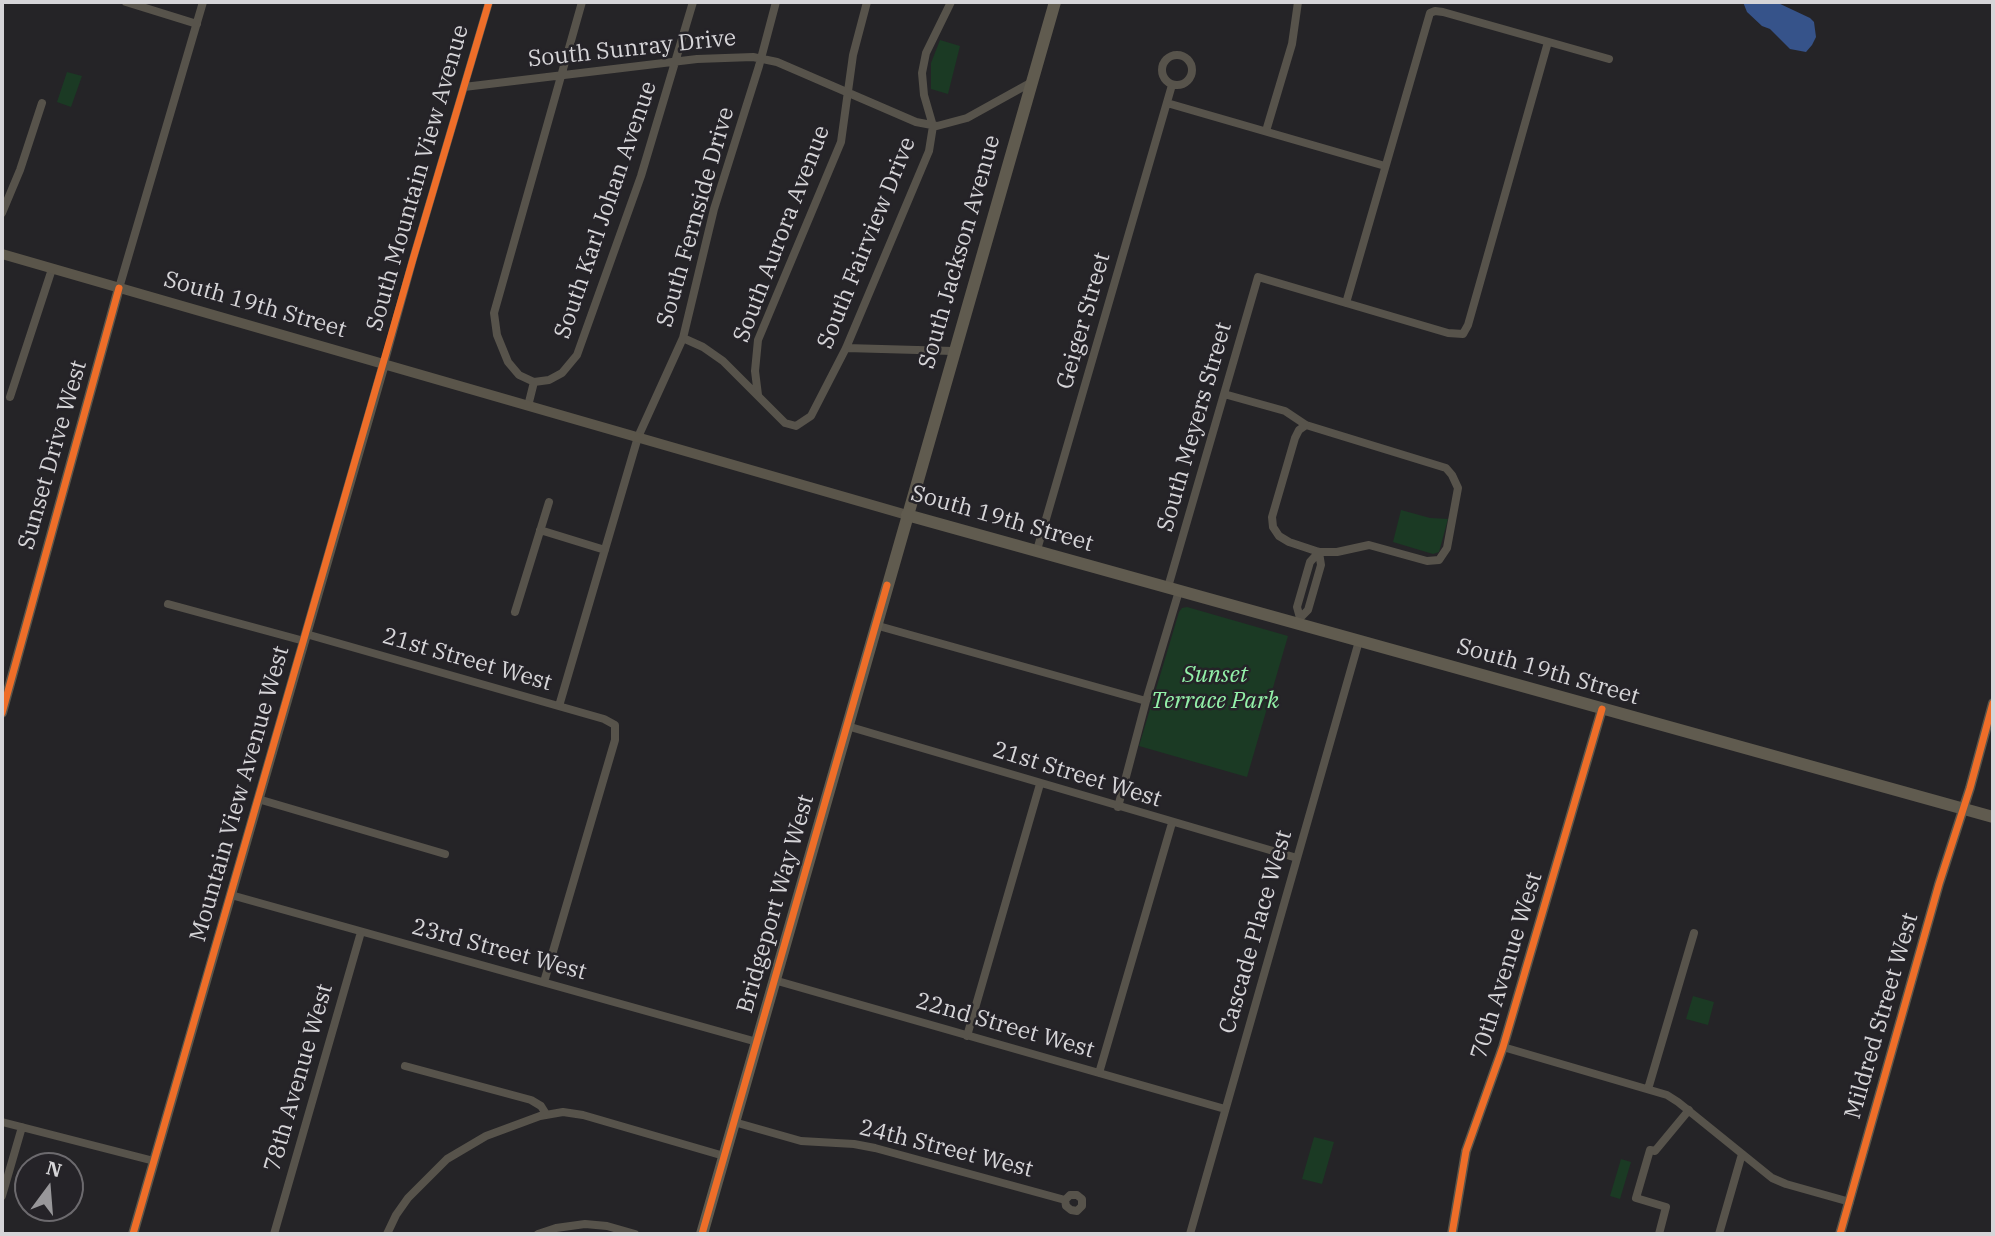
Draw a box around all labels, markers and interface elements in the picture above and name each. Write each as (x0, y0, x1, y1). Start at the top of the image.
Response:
street label: South Mountain View Avenue (361, 22, 475, 334)
street label: South Sunray Drive (527, 24, 737, 74)
street label: South Karl Johan Avenue (549, 78, 663, 342)
street label: South Fernside Drive (651, 104, 741, 330)
street label: South Aurora Avenue (728, 122, 836, 346)
street label: South Jackson Avenue (913, 132, 1007, 372)
street label: South Fairview Drive (812, 133, 922, 353)
street label: Geiger Street (1051, 249, 1117, 393)
street label: South 19th Street (161, 266, 349, 344)
street label: South Meyers Street (1152, 319, 1238, 535)
street label: Sunset Drive West (13, 357, 93, 553)
street label: South 19th Street (908, 480, 1096, 558)
street label: 21st Street West (379, 623, 555, 697)
street label: South 19th Street (1454, 633, 1642, 711)
street label: Mountain View Avenue West (185, 643, 295, 945)
park label: Sunset Terrace Park (1151, 661, 1279, 715)
street label: 21st Street West (989, 736, 1165, 814)
street label: Bridgeport Way West (732, 791, 820, 1017)
street label: Cascade Place West (1214, 827, 1298, 1037)
street label: 70th Avenue West (1465, 869, 1549, 1063)
street label: Mildred Street West (1839, 910, 1925, 1122)
street label: 23rd Street West (409, 913, 589, 987)
street label: 78th Avenue West (259, 981, 339, 1175)
street label: 22nd Street West (913, 987, 1097, 1065)
street label: 24th Street West (856, 1114, 1036, 1184)
north arrow (14, 1152, 84, 1222)
text: N (44, 1155, 65, 1182)

